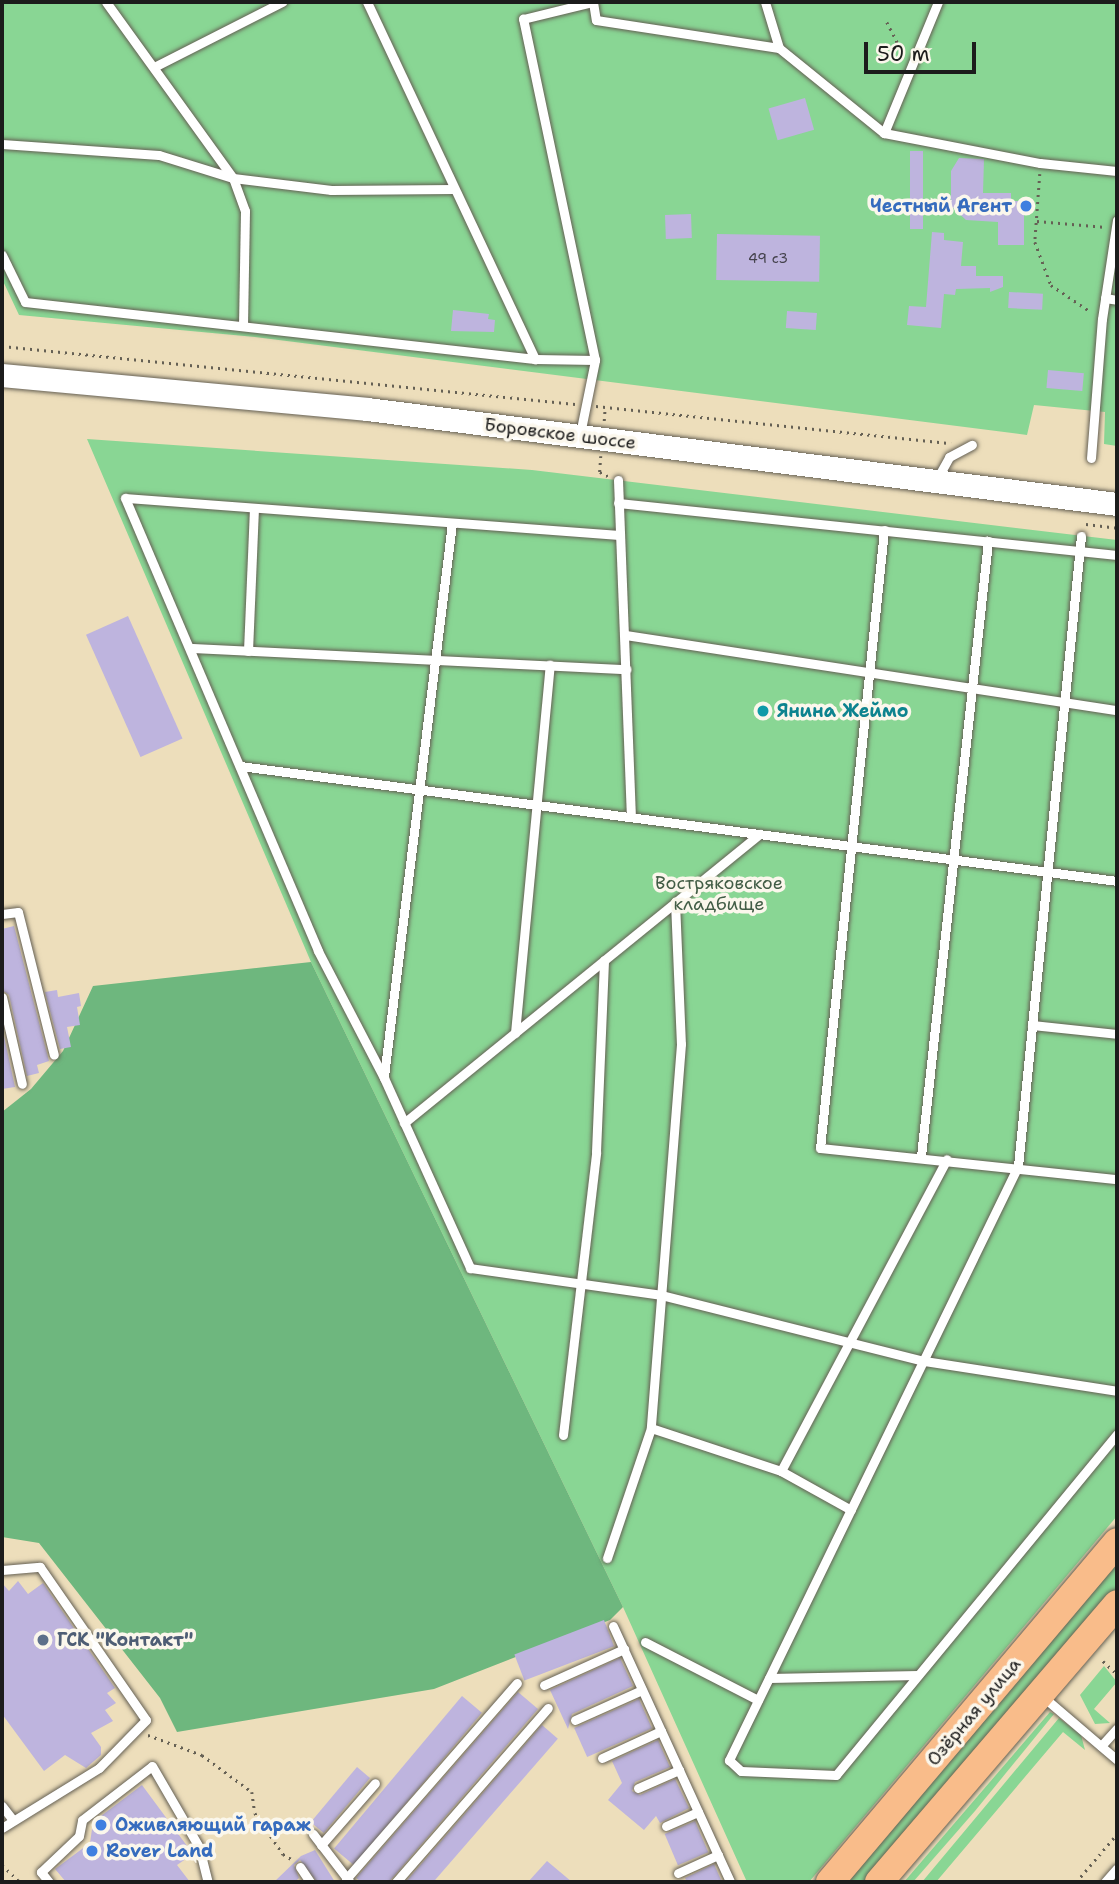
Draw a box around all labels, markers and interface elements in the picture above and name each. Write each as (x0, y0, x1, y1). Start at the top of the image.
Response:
scale bar (867, 28, 979, 72)
text: 50 m (877, 40, 930, 68)
place label: Честный Агент (870, 195, 1012, 217)
marker: Честный Агент (1018, 198, 1034, 214)
house number: 49 с3 (748, 250, 788, 266)
street label: Боровское шоссе (483, 414, 637, 454)
place label: Янина Жеймо (777, 700, 908, 722)
marker: Янина Жеймо (755, 703, 771, 719)
park label: Востряковское кладбище (655, 873, 783, 916)
place label: ГСК "Контакт" (57, 1629, 193, 1651)
marker: ГСК "Контакт" (35, 1632, 51, 1648)
street label: Озёрная улица (923, 1654, 1025, 1770)
place label: Оживляющий гараж (115, 1814, 311, 1836)
marker: Оживляющий гараж (93, 1817, 109, 1833)
place label: Rover Land (106, 1840, 214, 1862)
marker: Rover Land (84, 1843, 100, 1859)

